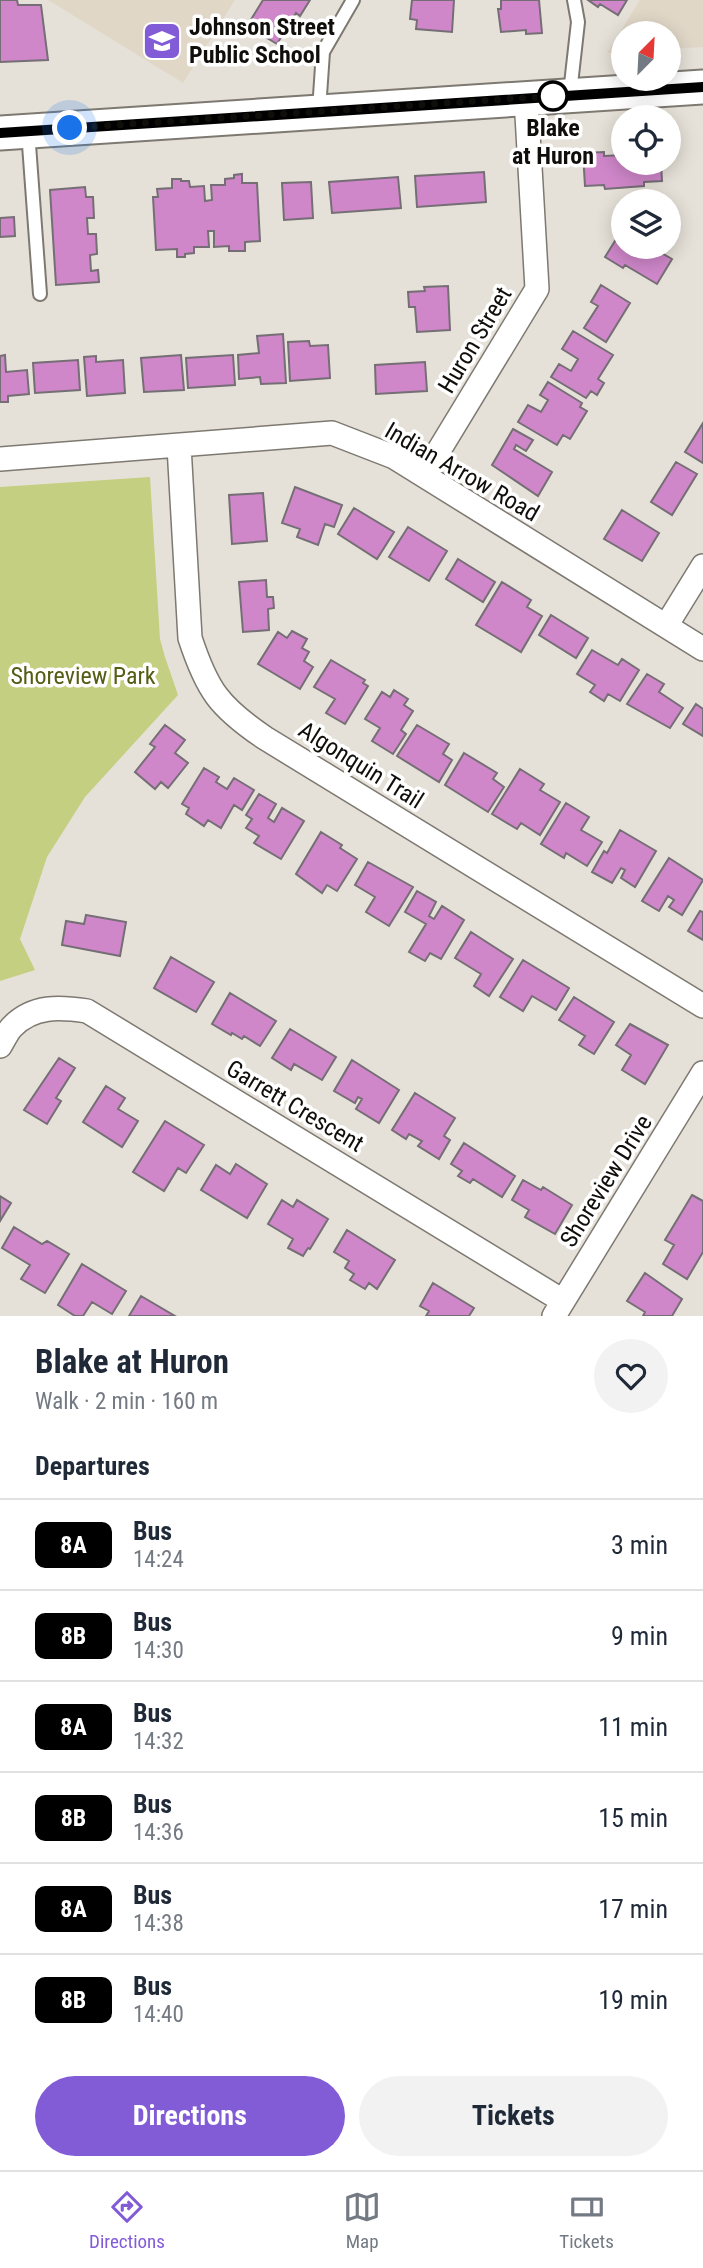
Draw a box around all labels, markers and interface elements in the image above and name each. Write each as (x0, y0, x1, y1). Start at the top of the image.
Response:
place label: Johnson Street Public School (189, 13, 335, 69)
school or university icon: Johnson Street Public School (141, 20, 183, 62)
north arrow (611, 21, 681, 91)
map controls (611, 21, 681, 259)
marker: Blake at Huron (538, 81, 568, 111)
button: locate (611, 105, 681, 175)
your location (52, 110, 87, 145)
place label: Blake at Huron (512, 114, 594, 170)
button: layers (611, 189, 681, 259)
street label: Huron Street (432, 282, 518, 398)
street label: Indian Arrow Road (380, 417, 544, 527)
park label: Shoreview Park (10, 662, 156, 690)
street label: Algonquin Trail (294, 716, 428, 814)
street label: Garrett Crescent (221, 1054, 369, 1158)
street label: Shoreview Drive (554, 1110, 658, 1252)
button: heart (594, 1339, 668, 1413)
text: Blake at Huron (35, 1342, 229, 1381)
text: Walk · 2 min · 160 m (35, 1388, 218, 1415)
text: Departures (35, 1451, 150, 1481)
text: Bus (133, 1516, 172, 1546)
text: 3 min (611, 1530, 668, 1560)
text: 8A (60, 1531, 87, 1559)
text: 14:24 (133, 1546, 184, 1573)
text: Bus (133, 1607, 172, 1637)
text: 9 min (611, 1621, 668, 1651)
text: 8B (61, 1622, 86, 1650)
text: 14:30 (133, 1637, 184, 1664)
text: Bus (133, 1698, 172, 1728)
text: 11 min (598, 1712, 668, 1742)
text: 8A (60, 1713, 87, 1741)
text: 14:32 (133, 1728, 184, 1755)
text: Bus (133, 1789, 172, 1819)
text: 15 min (598, 1803, 668, 1833)
text: 8B (61, 1804, 86, 1832)
text: 14:36 (133, 1819, 184, 1846)
text: Bus (133, 1880, 172, 1910)
text: 17 min (598, 1894, 668, 1924)
text: 8A (60, 1895, 87, 1923)
text: 14:38 (133, 1910, 184, 1937)
text: Bus (133, 1971, 172, 2001)
text: 19 min (598, 1985, 668, 2015)
text: 8B (61, 1986, 86, 2014)
text: 14:40 (133, 2001, 184, 2028)
button: Directions (35, 2076, 345, 2156)
button: Tickets (359, 2076, 668, 2156)
tab: Directions (89, 2188, 165, 2253)
tab: Map (343, 2188, 381, 2253)
tab: Tickets (559, 2188, 614, 2253)

